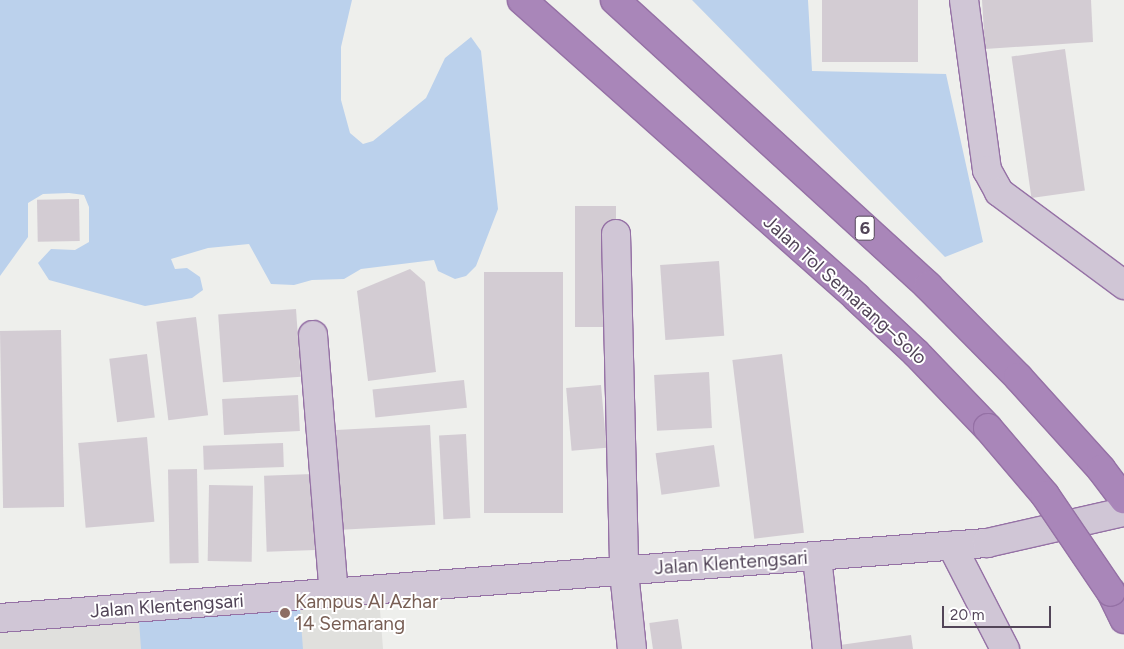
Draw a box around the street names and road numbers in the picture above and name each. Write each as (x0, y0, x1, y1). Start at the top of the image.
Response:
street label: Jalan Tol Semarang–Solo (759, 211, 931, 369)
road number: 6 (854, 212, 876, 244)
street label: Jalan Klentengsari (653, 546, 809, 580)
street label: Jalan Klentengsari (89, 589, 245, 623)

